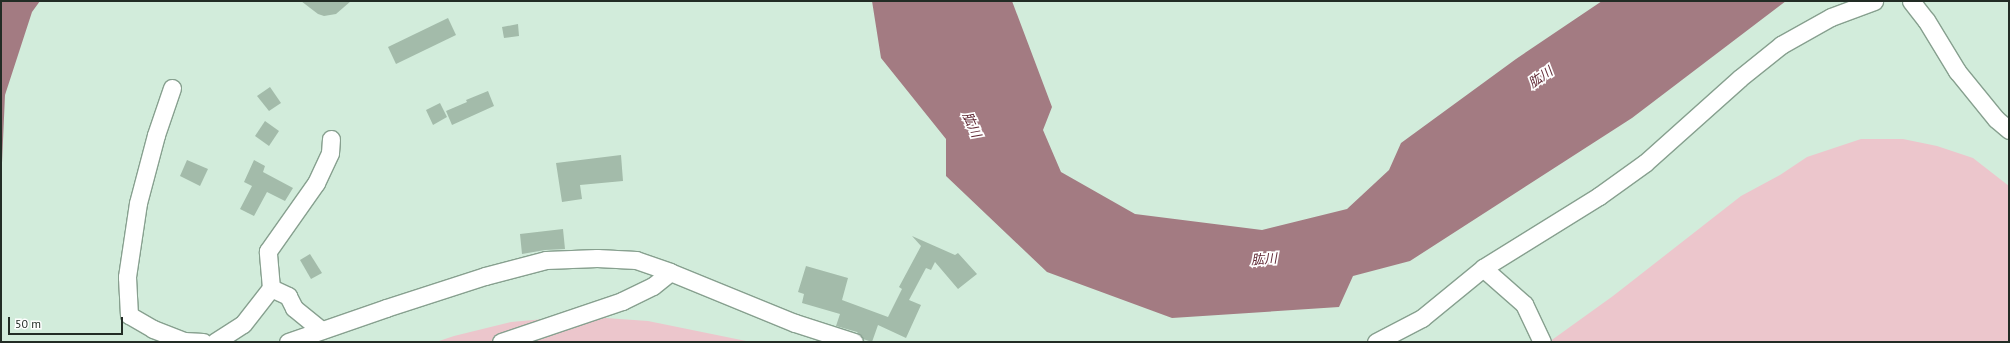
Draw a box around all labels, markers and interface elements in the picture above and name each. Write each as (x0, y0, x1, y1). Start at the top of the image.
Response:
water label: 肱川 (1526, 64, 1556, 92)
water label: 肱川 (959, 110, 983, 140)
water label: 肱川 (1250, 251, 1278, 269)
scale bar (10, 309, 125, 335)
text: 50 m (15, 316, 41, 331)

